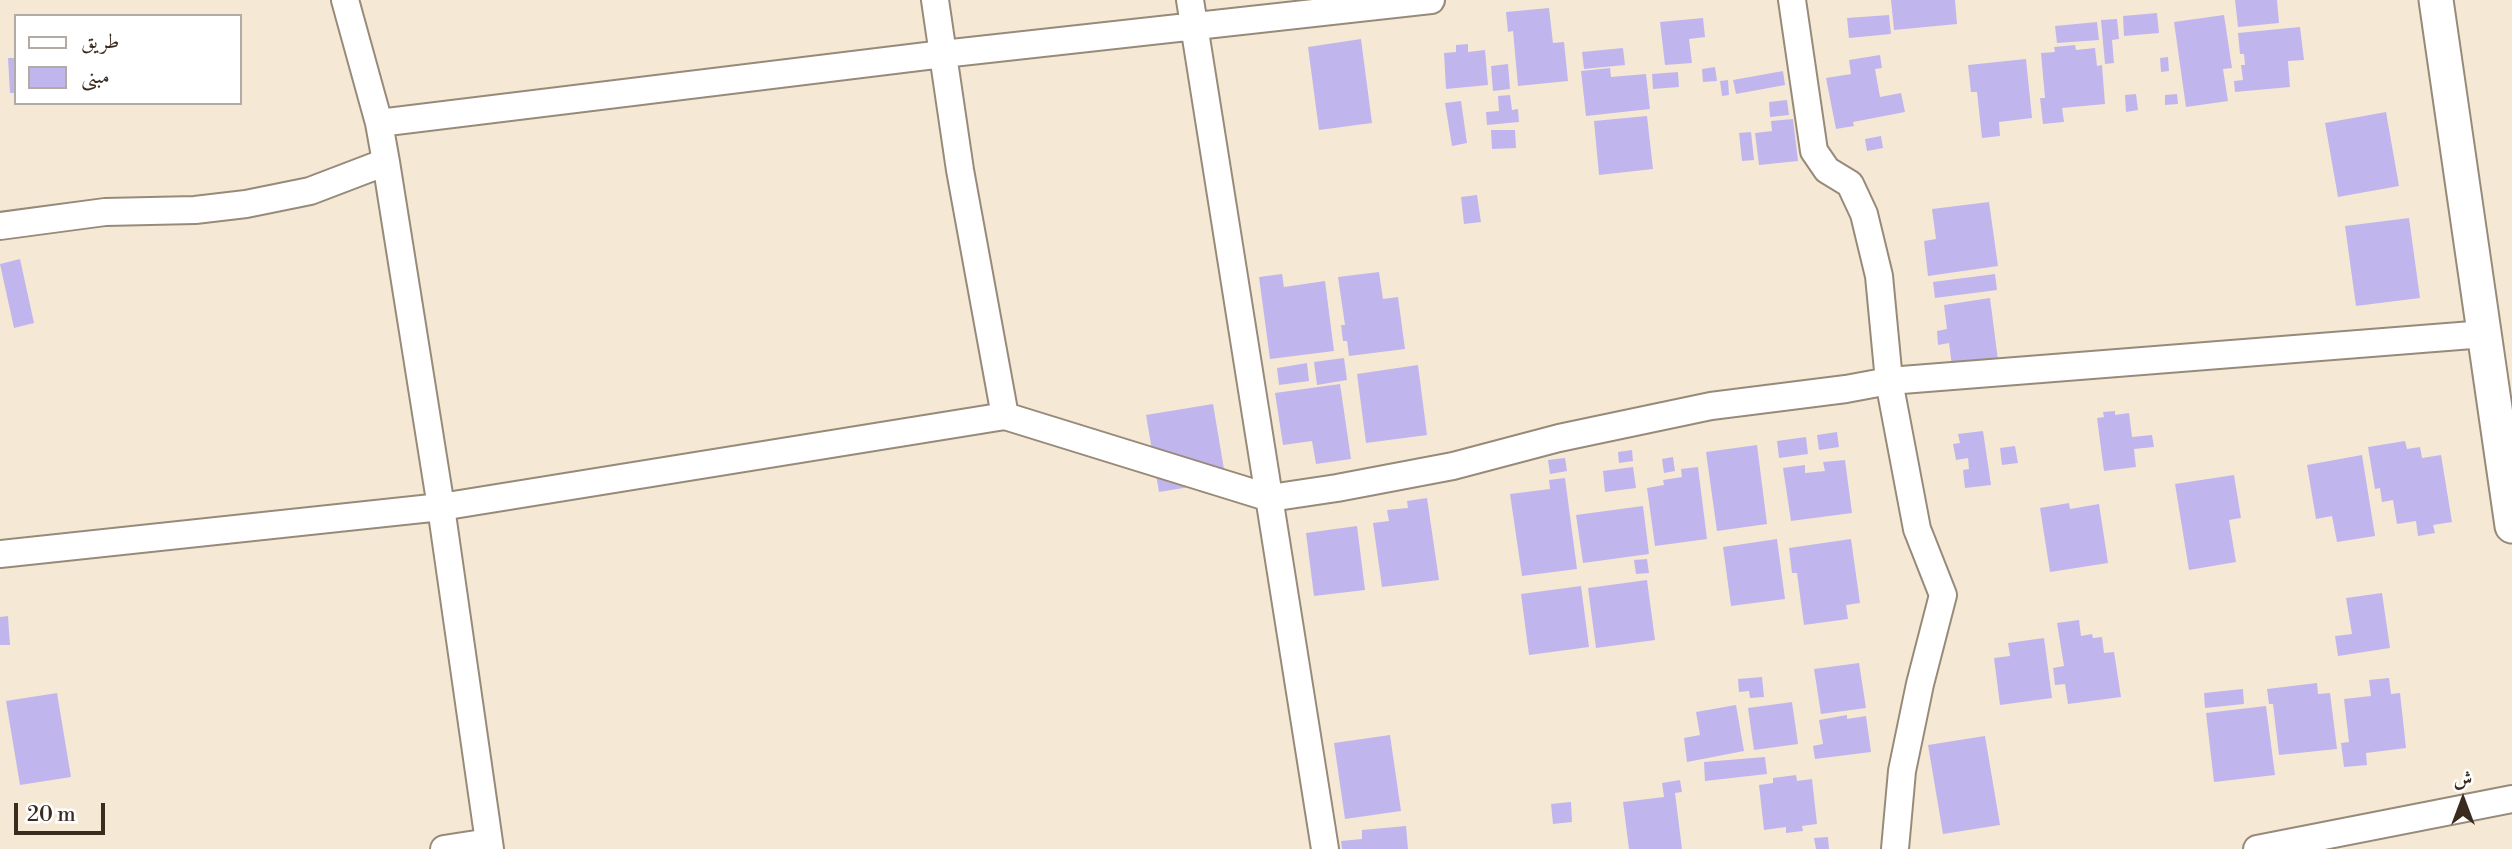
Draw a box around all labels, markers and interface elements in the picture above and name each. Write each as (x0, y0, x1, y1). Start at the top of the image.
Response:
legend (14, 14, 242, 105)
text: طريق (81, 29, 119, 55)
text: مبنى (81, 64, 110, 90)
north arrow (2428, 765, 2498, 835)
text: ش (2454, 767, 2472, 791)
scale bar (18, 790, 108, 834)
text: 20 m (27, 802, 76, 828)

